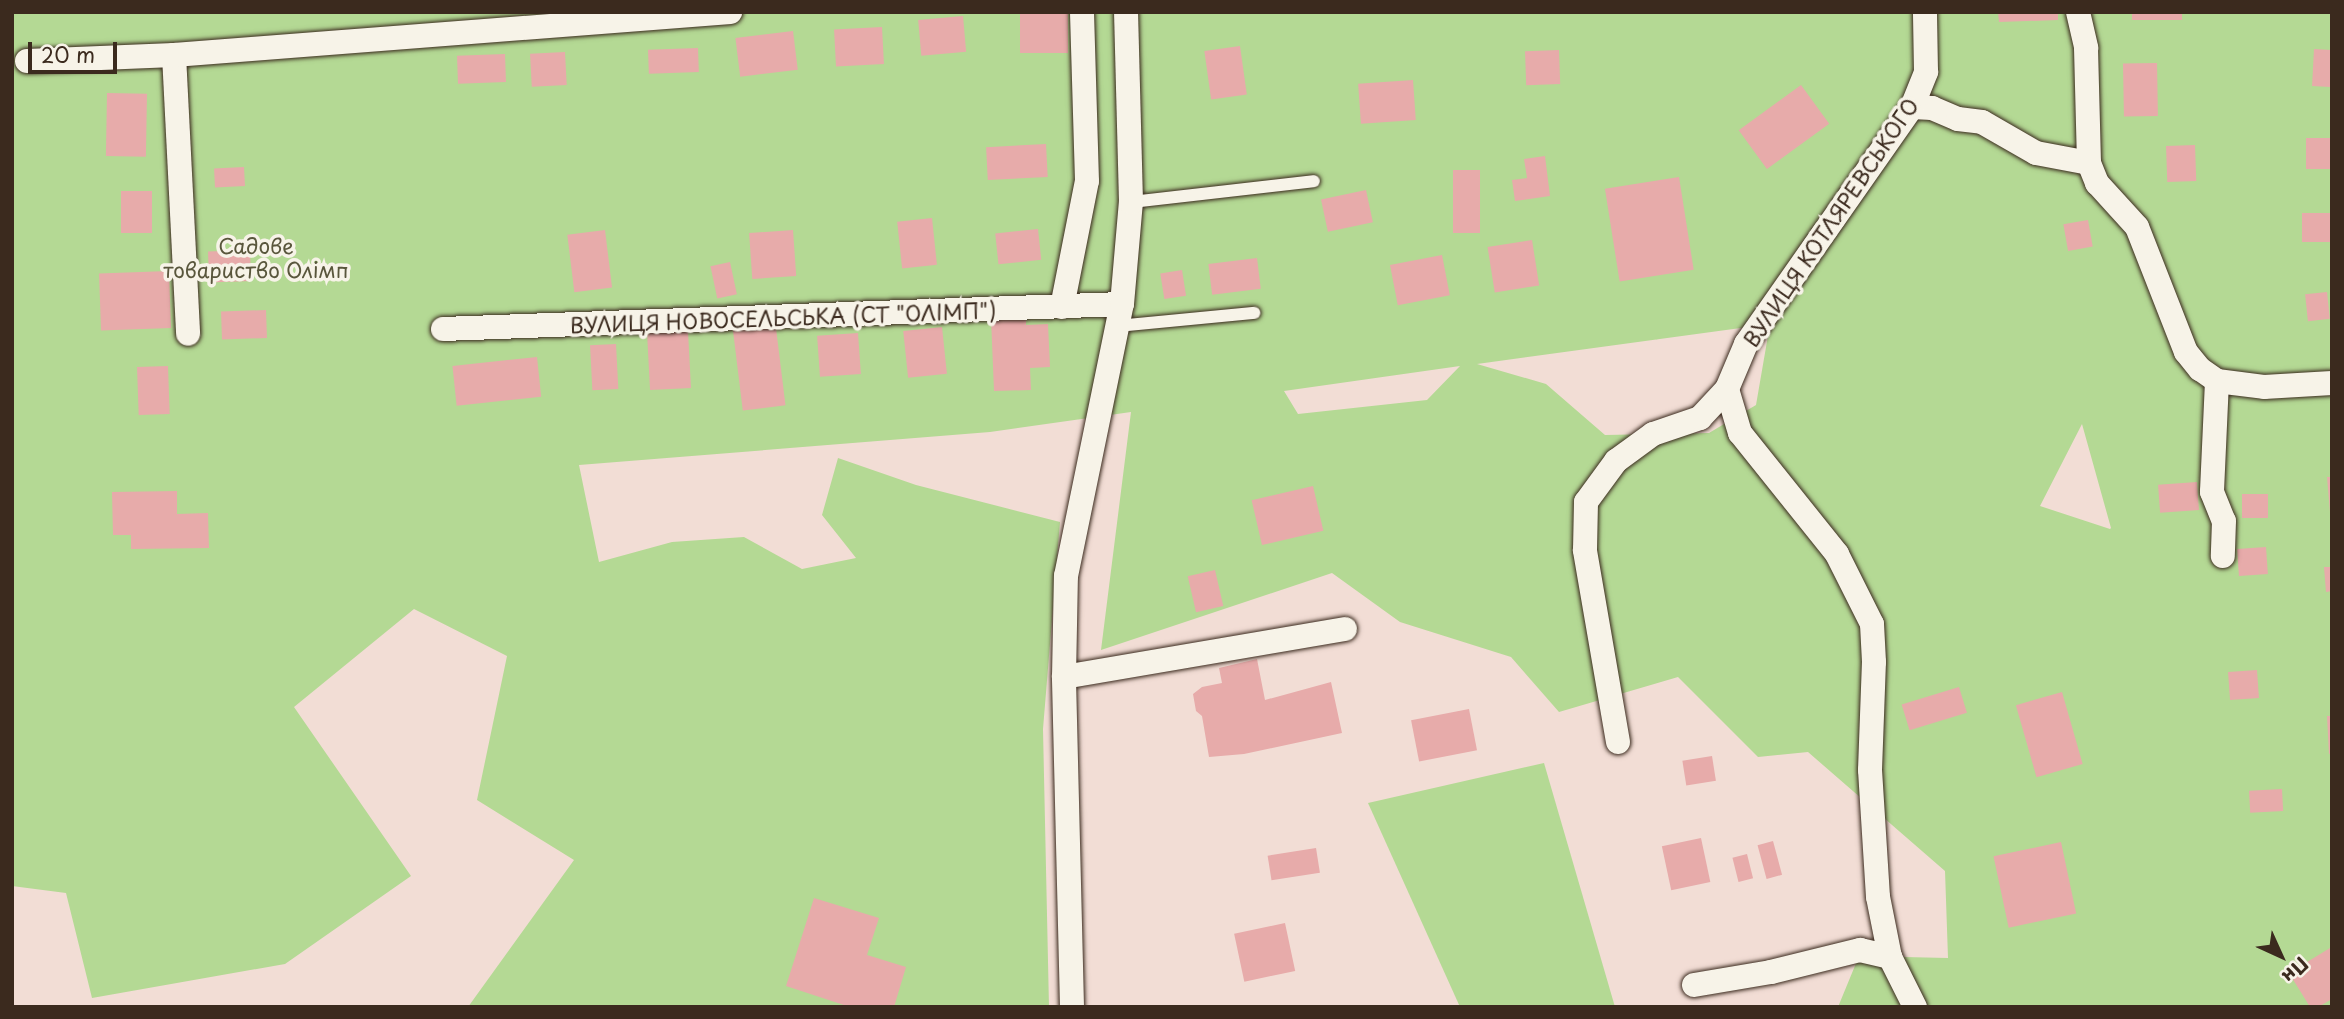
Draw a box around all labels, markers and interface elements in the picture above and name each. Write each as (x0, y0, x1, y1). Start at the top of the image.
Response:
scale bar (32, 28, 121, 72)
text: 20 m (41, 38, 95, 70)
street label: ВУЛИЦЯ КОТЛЯРЕВСЬКОГО (1737, 93, 1923, 351)
park label: Садове товариство Олімп (163, 232, 349, 282)
street label: ВУЛИЦЯ НОВОСЕЛЬСЬКА (СТ "ОЛІМП") (569, 297, 997, 337)
north arrow (2246, 921, 2316, 991)
text: Пн (2276, 951, 2315, 990)

